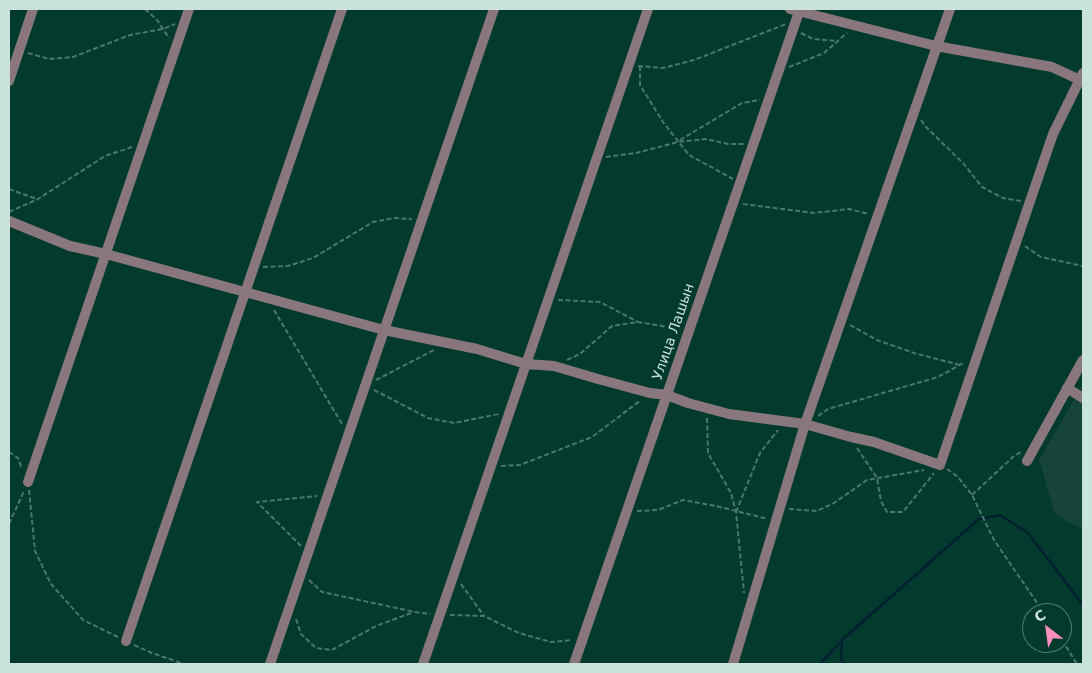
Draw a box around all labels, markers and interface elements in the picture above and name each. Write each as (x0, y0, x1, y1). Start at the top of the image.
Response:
street label: Улица Лашын (650, 281, 698, 383)
north arrow (1022, 603, 1072, 653)
text: С (1032, 606, 1048, 625)

